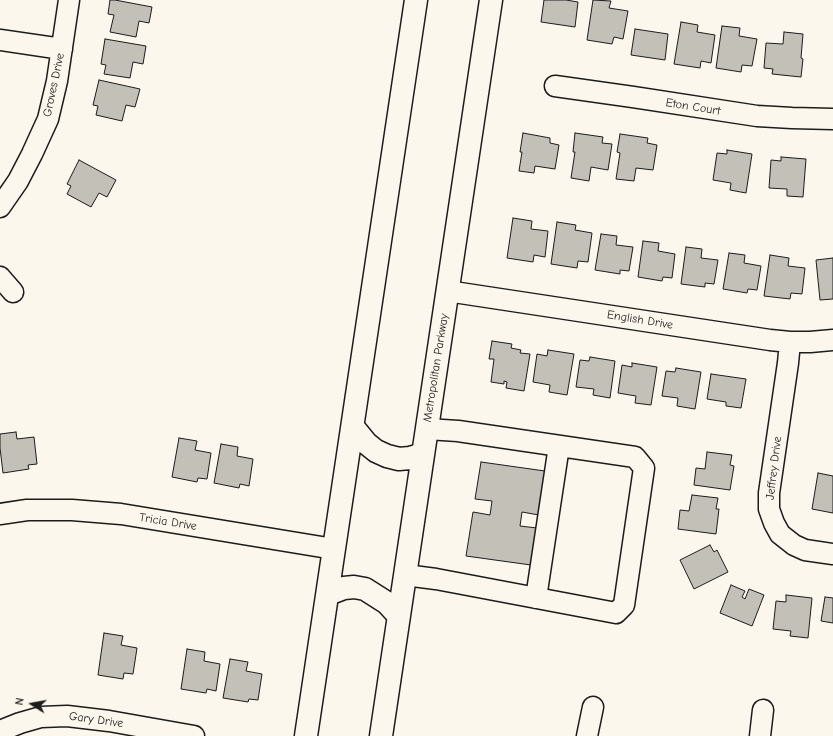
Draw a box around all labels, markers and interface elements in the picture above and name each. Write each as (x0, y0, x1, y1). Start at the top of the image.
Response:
street label: Groves Drive (40, 52, 68, 118)
street label: Eton Court (665, 96, 721, 118)
street label: English Drive (606, 308, 674, 332)
street label: Metropolitan Parkway (420, 313, 452, 423)
street label: Jeffrey Drive (763, 435, 785, 501)
street label: Tricia Drive (138, 510, 198, 534)
north arrow (12, 684, 52, 724)
text: N (13, 697, 27, 706)
street label: Gary Drive (68, 709, 124, 731)

